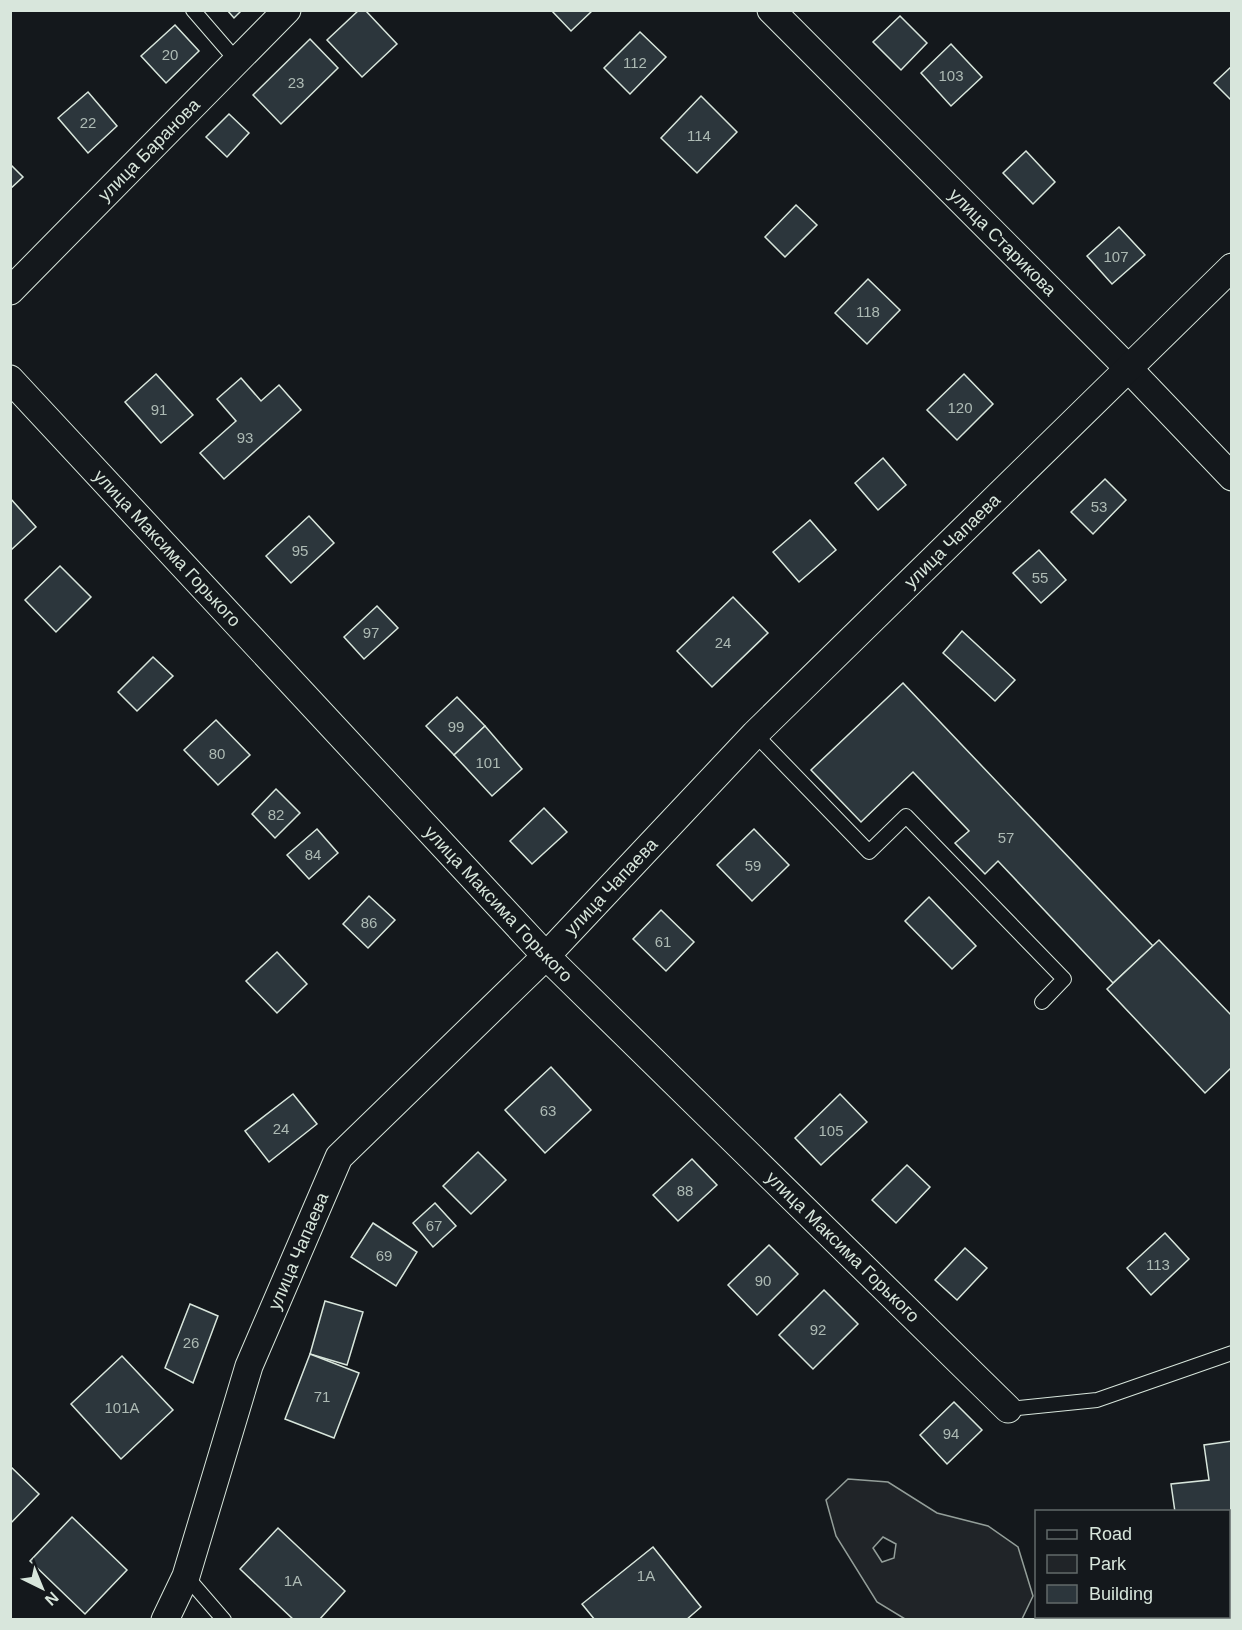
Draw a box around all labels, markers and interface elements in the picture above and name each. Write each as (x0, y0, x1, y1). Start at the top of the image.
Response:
house number: 20 (162, 46, 178, 63)
house number: 112 (623, 54, 647, 71)
house number: 103 (938, 67, 964, 84)
house number: 23 (288, 74, 304, 91)
street label: улица Баранова (94, 94, 204, 205)
house number: 22 (80, 114, 96, 131)
house number: 114 (687, 127, 711, 144)
street label: улица Старикова (945, 185, 1061, 301)
house number: 107 (1103, 248, 1129, 265)
house number: 118 (856, 303, 880, 320)
house number: 120 (947, 399, 973, 416)
house number: 91 (151, 401, 167, 418)
house number: 93 (237, 429, 253, 446)
street label: улица Максима Горького (90, 466, 245, 631)
street label: улица Чапаева (900, 489, 1005, 592)
house number: 53 (1091, 498, 1107, 515)
house number: 95 (292, 542, 308, 559)
house number: 55 (1032, 569, 1048, 586)
house number: 97 (363, 624, 379, 641)
house number: 24 (715, 634, 731, 651)
house number: 99 (448, 718, 464, 735)
house number: 80 (209, 745, 225, 762)
house number: 101 (475, 754, 501, 771)
house number: 82 (268, 806, 284, 823)
street label: улица Максима Горького (420, 822, 576, 986)
house number: 57 (998, 829, 1014, 846)
street label: улица Чапаева (561, 834, 662, 940)
house number: 84 (305, 846, 321, 863)
house number: 59 (745, 857, 761, 874)
house number: 86 (361, 914, 377, 931)
house number: 61 (655, 933, 671, 950)
house number: 63 (540, 1102, 556, 1119)
house number: 24 (273, 1120, 289, 1137)
house number: 105 (818, 1122, 844, 1139)
street label: улица Максима Горького (762, 1167, 923, 1326)
house number: 88 (677, 1182, 693, 1199)
street label: улица Чапаева (264, 1189, 333, 1313)
house number: 67 (426, 1217, 442, 1234)
house number: 69 (376, 1247, 392, 1264)
house number: 113 (1146, 1256, 1170, 1273)
house number: 90 (755, 1272, 771, 1289)
house number: 92 (810, 1321, 826, 1338)
house number: 26 (183, 1334, 199, 1351)
house number: 71 (314, 1388, 330, 1405)
house number: 101А (104, 1399, 140, 1416)
house number: 94 (943, 1425, 959, 1442)
legend (1035, 1510, 1230, 1618)
text: Road (1089, 1524, 1132, 1544)
text: Park (1089, 1554, 1127, 1574)
north arrow (12, 1558, 72, 1618)
house number: 1А (637, 1567, 655, 1584)
house number: 1А (284, 1572, 302, 1589)
text: Building (1089, 1584, 1153, 1604)
text: N (42, 1588, 62, 1609)

